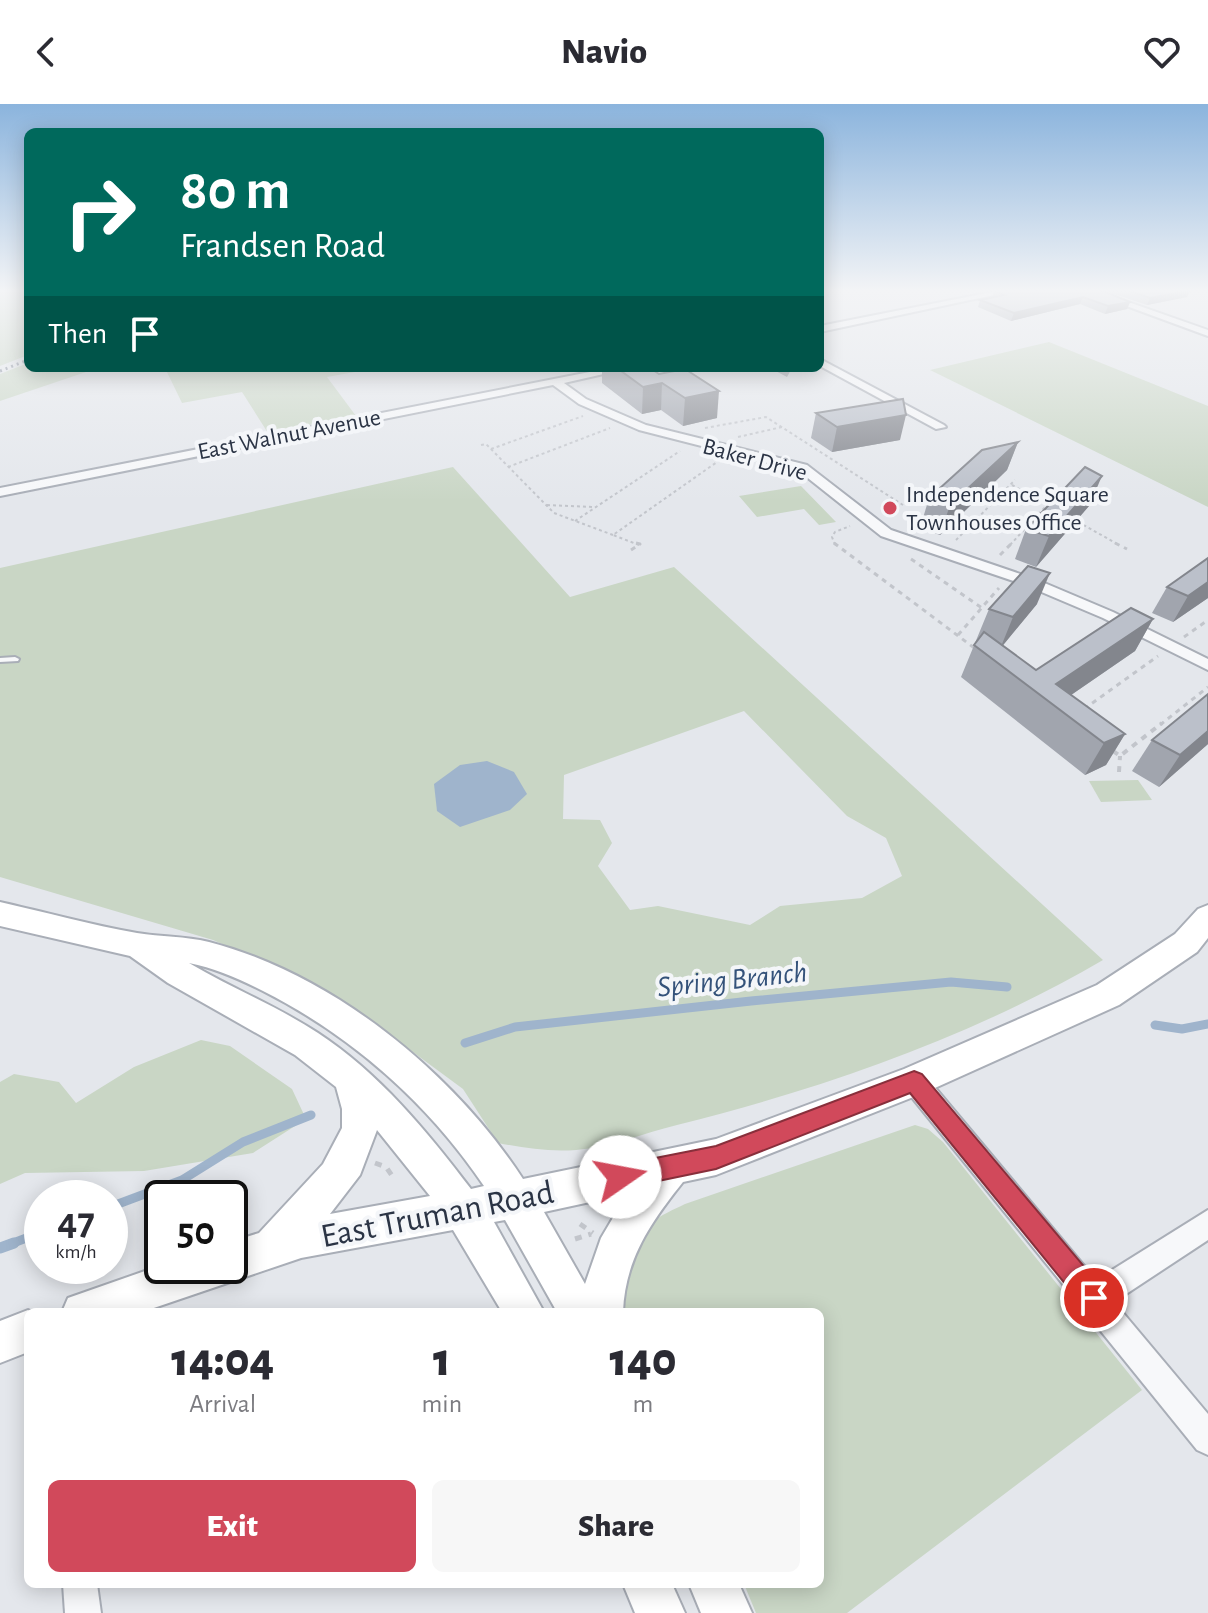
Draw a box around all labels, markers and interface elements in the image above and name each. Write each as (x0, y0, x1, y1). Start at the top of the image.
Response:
icon: back (24, 30, 68, 74)
icon: heart (1140, 30, 1184, 74)
text: Navio (561, 34, 647, 70)
icon: right (48, 160, 152, 264)
text: 80 m (180, 163, 290, 219)
text: Frandsen Road (180, 228, 385, 264)
icon: arrive (123, 312, 167, 356)
text: Then (48, 319, 107, 349)
street label: East Walnut Avenue (196, 405, 383, 465)
street label: Baker Drive (700, 434, 810, 485)
place label: Independence Square Townhouses Office (906, 483, 1109, 535)
marker: Independence Square Townhouses Office (881, 499, 899, 517)
water label: Spring Branch (656, 957, 809, 1003)
position arrow (578, 1135, 662, 1219)
street label: East Truman Road (318, 1176, 557, 1254)
speed limit sign: 50 (144, 1180, 248, 1284)
text: 47 (57, 1202, 95, 1242)
text: km/h (55, 1242, 97, 1262)
pin (1060, 1264, 1128, 1332)
icon: arrive (1072, 1276, 1116, 1320)
text: 14:04 (171, 1337, 274, 1385)
text: 1 (433, 1337, 451, 1385)
text: 140 (609, 1337, 677, 1385)
text: Arrival (189, 1391, 256, 1417)
text: min (422, 1391, 462, 1417)
text: m (633, 1391, 653, 1417)
button: Exit (48, 1480, 416, 1572)
button: Share (432, 1480, 800, 1572)

